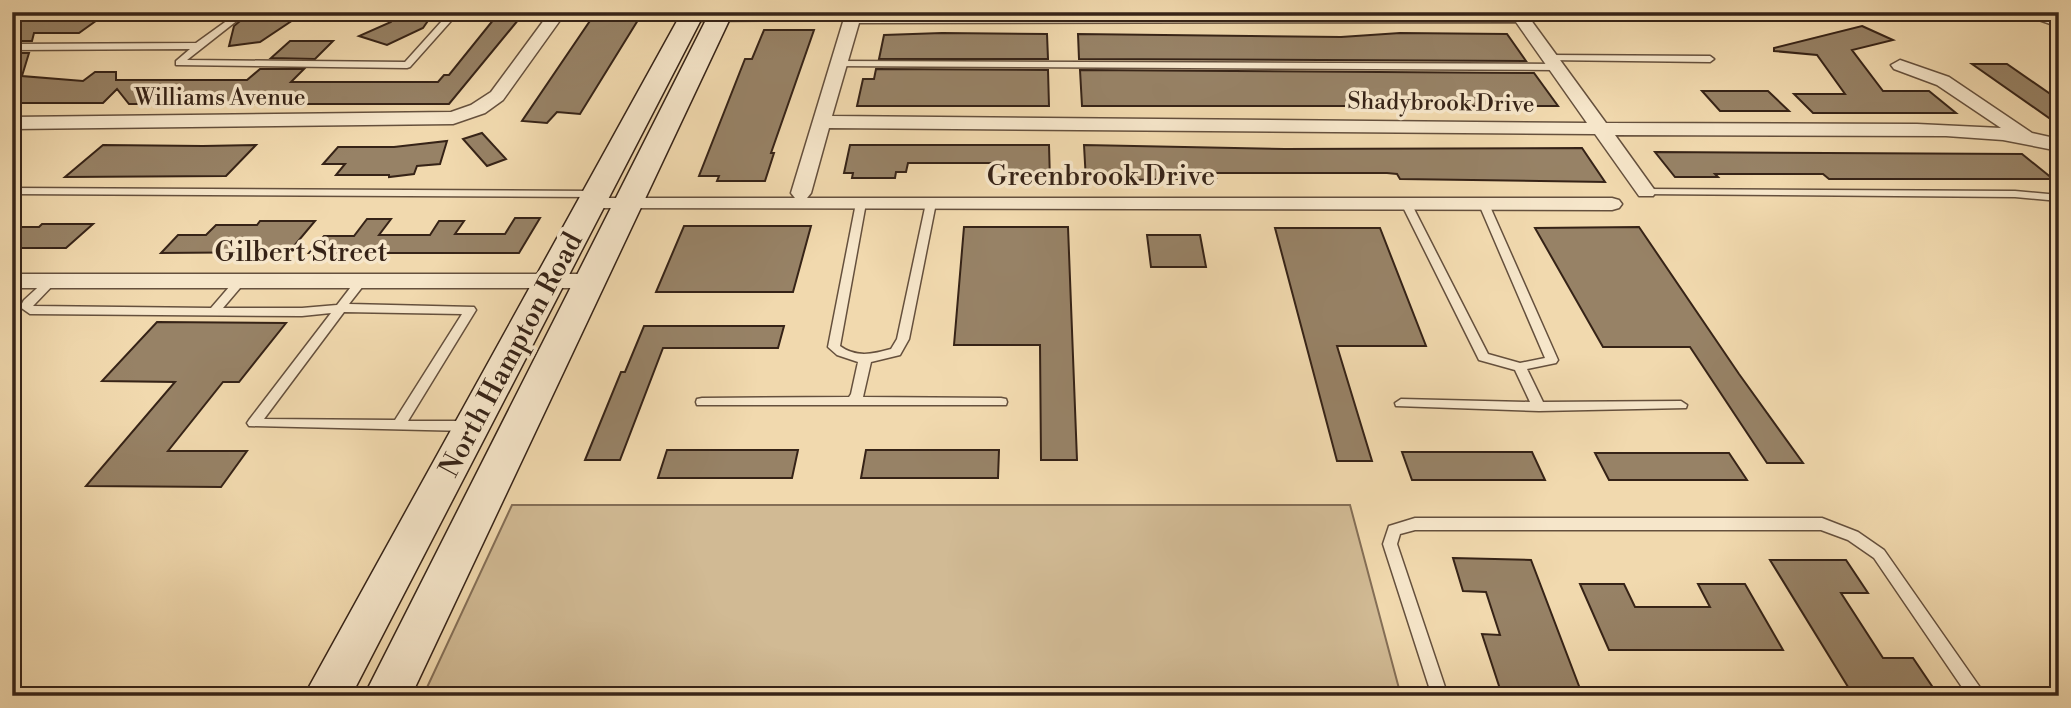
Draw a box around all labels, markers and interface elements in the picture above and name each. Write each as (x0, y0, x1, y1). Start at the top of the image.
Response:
street label: Williams Avenue (133, 84, 306, 112)
street label: Shadybrook Drive (1347, 87, 1535, 119)
street label: Greenbrook Drive (987, 159, 1215, 194)
street label: North Hampton Road (432, 226, 591, 483)
street label: Gilbert Street (215, 235, 388, 270)

